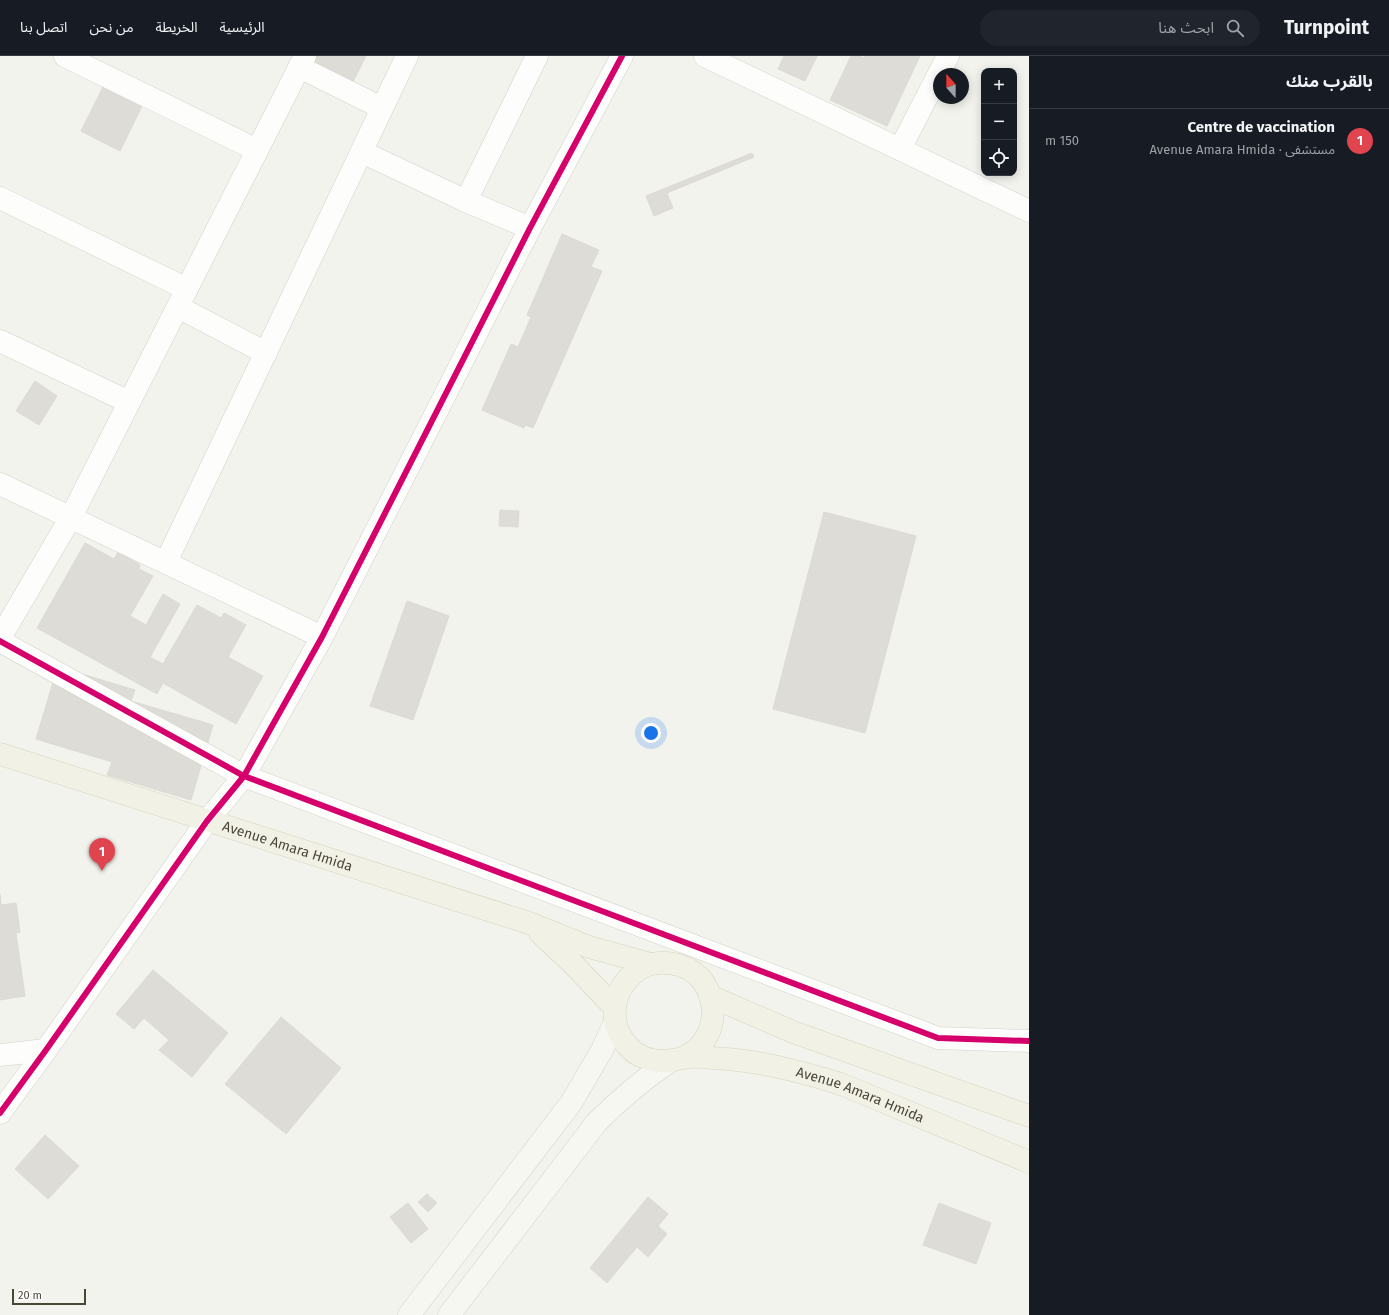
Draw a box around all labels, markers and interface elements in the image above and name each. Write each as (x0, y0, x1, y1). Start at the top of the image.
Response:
search box (980, 10, 1260, 46)
text: Turnpoint (1284, 16, 1369, 39)
icon: search (1224, 17, 1246, 39)
text: اتصل بنا (20, 19, 67, 36)
text: من نحن (89, 19, 134, 36)
text: الخريطة (156, 19, 198, 36)
text: الرئيسية (220, 19, 265, 36)
text: ابحث هنا (1158, 19, 1214, 37)
north arrow (933, 68, 969, 104)
map controls (981, 68, 1017, 176)
button: + (981, 68, 1017, 104)
text: بالقرب منك (1286, 71, 1373, 92)
button: − (981, 104, 1017, 140)
text: Centre de vaccination (1188, 118, 1335, 136)
text: 150 m (1045, 133, 1079, 148)
text: 1 (1357, 133, 1363, 148)
button: locate (981, 140, 1017, 176)
text: مستشفى · Avenue Amara Hmida (1149, 142, 1335, 157)
your location (641, 723, 661, 743)
street label: Avenue Amara Hmida (220, 817, 355, 875)
pin: 1 (89, 838, 115, 871)
street label: Avenue Amara Hmida (794, 1063, 927, 1126)
scale bar (12, 1287, 86, 1306)
text: 20 m (18, 1289, 42, 1302)

